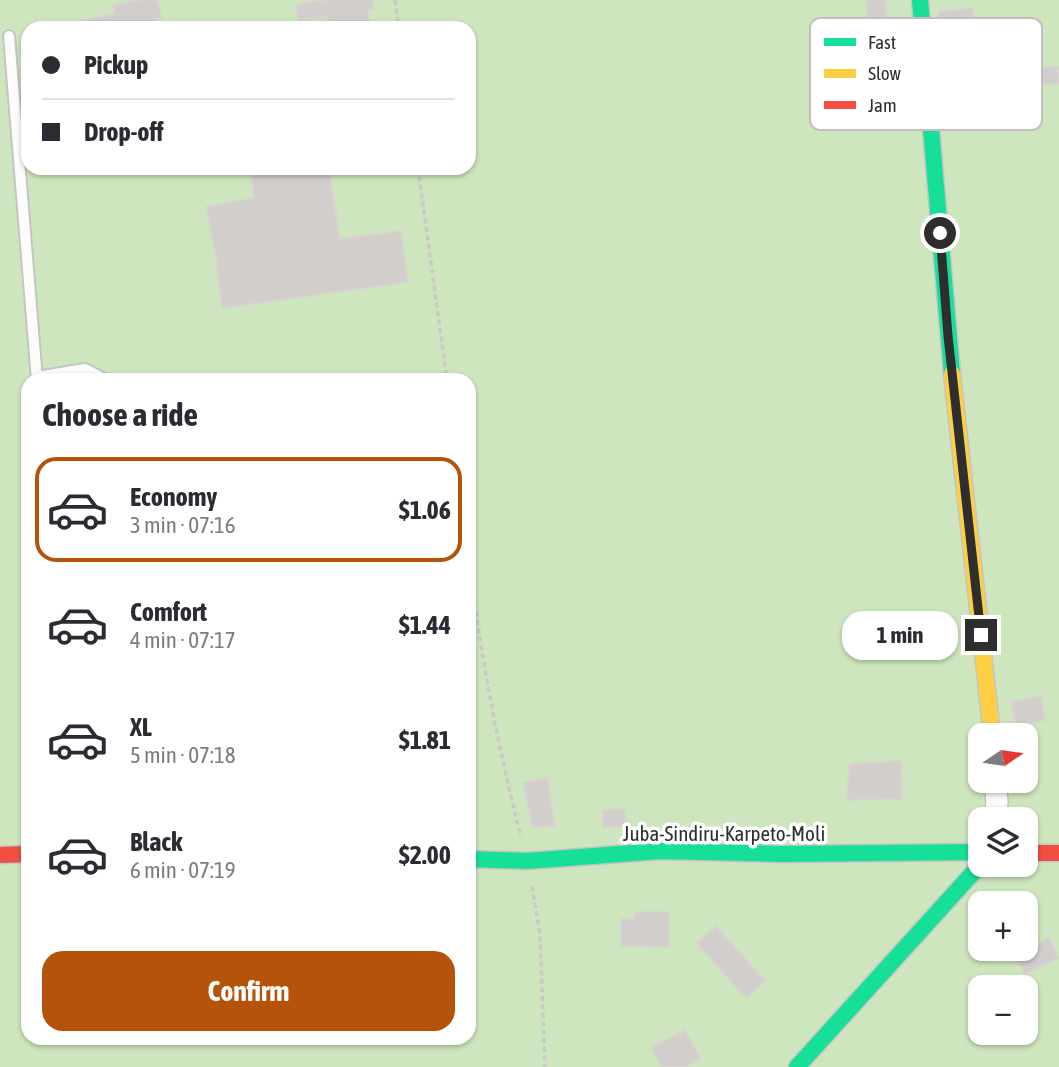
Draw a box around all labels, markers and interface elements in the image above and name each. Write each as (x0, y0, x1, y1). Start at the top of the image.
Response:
legend (810, 18, 1042, 130)
text: Fast (868, 31, 896, 53)
text: Pickup (84, 50, 148, 80)
text: Slow (868, 62, 902, 84)
text: Jam (868, 94, 897, 116)
text: Drop-off (84, 117, 164, 147)
route start (924, 217, 956, 249)
text: Choose a ride (42, 396, 198, 433)
icon: car (46, 478, 109, 541)
text: Economy (130, 482, 217, 512)
text: $1.06 (399, 495, 451, 525)
text: 3 min · 07:16 (130, 512, 236, 538)
icon: car (46, 593, 109, 656)
text: Comfort (130, 597, 207, 627)
text: $1.44 (399, 610, 451, 640)
callout: 1 min (841, 610, 956, 660)
route end (965, 619, 997, 651)
text: 1 min (877, 622, 923, 648)
text: 4 min · 07:17 (130, 627, 236, 653)
icon: car (46, 708, 109, 771)
text: XL (130, 712, 152, 742)
north arrow (968, 723, 1038, 793)
map controls (968, 723, 1038, 1045)
text: $1.81 (399, 725, 451, 755)
text: 5 min · 07:18 (130, 742, 236, 768)
button: layers (968, 807, 1038, 877)
street label: Juba-Sindiru-Karpeto-Moli (623, 821, 825, 845)
icon: car (46, 823, 109, 886)
text: Black (130, 827, 182, 857)
text: $2.00 (399, 840, 451, 870)
text: 6 min · 07:19 (130, 857, 236, 883)
button: + (968, 891, 1038, 961)
button: Confirm (42, 951, 455, 1031)
button: − (968, 975, 1038, 1045)

